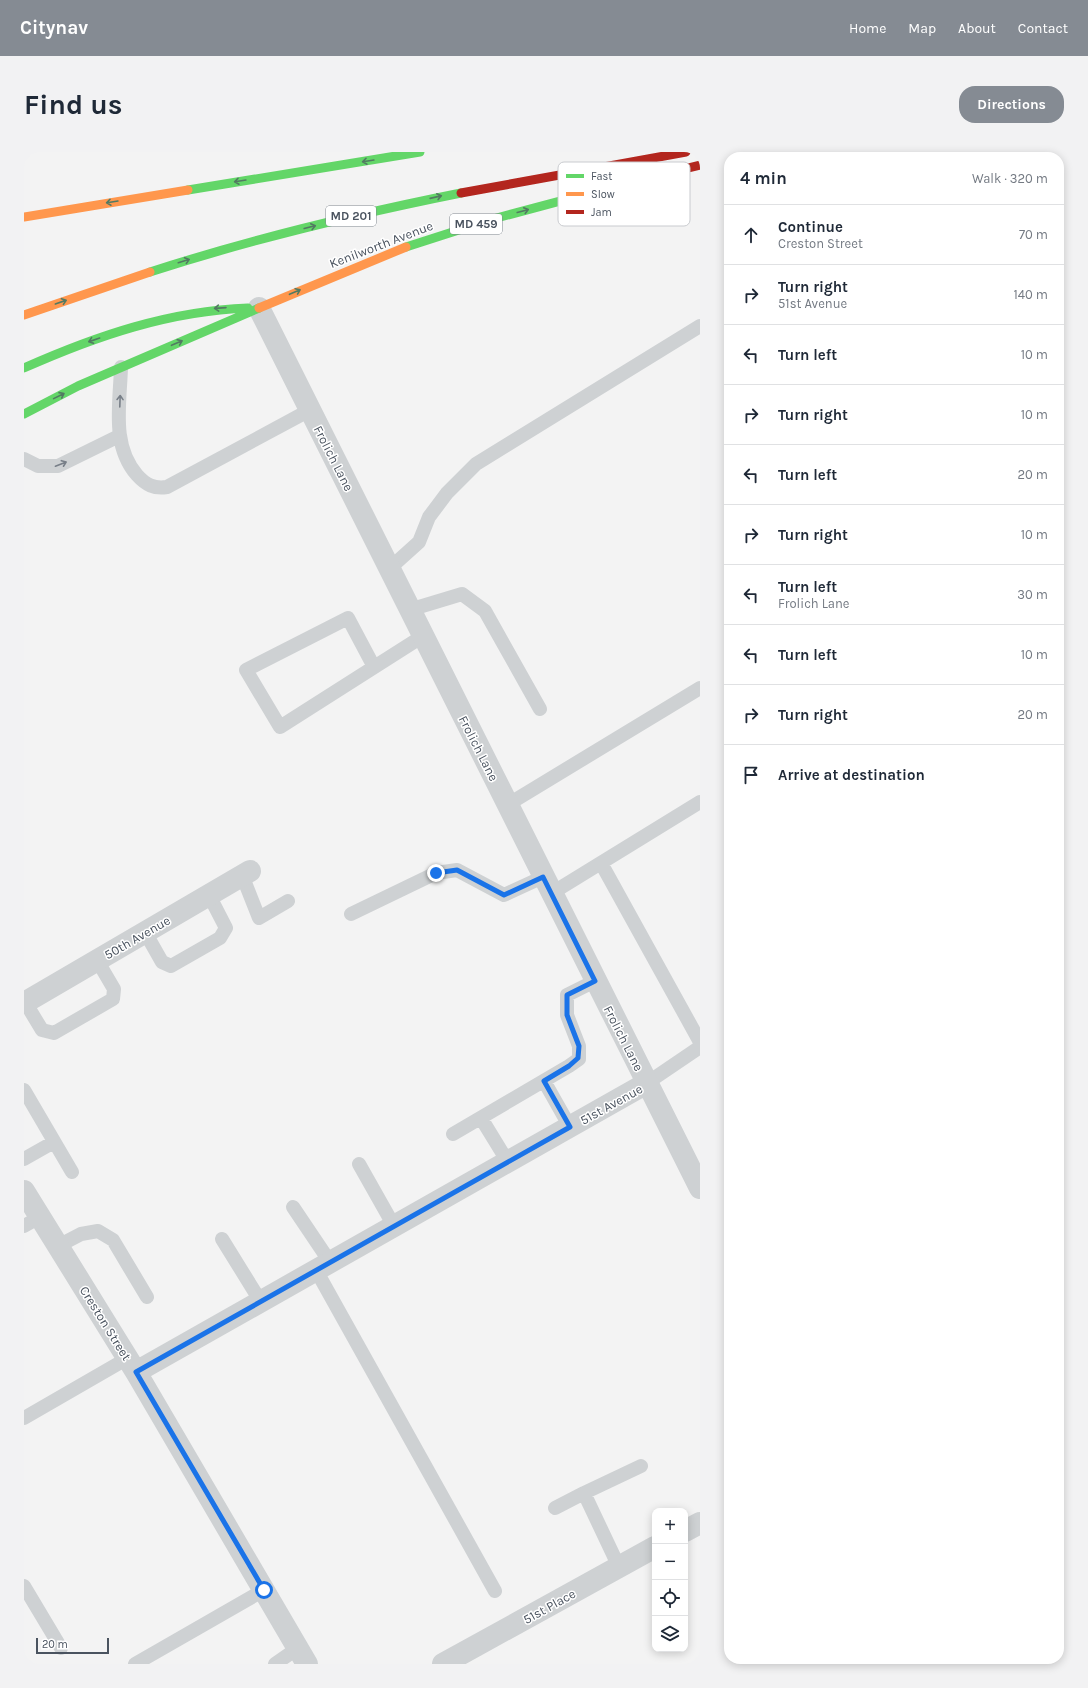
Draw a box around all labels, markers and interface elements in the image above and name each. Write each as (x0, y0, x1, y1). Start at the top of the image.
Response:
text: Citynav (20, 17, 88, 39)
text: Home (849, 20, 886, 37)
text: Map (908, 20, 936, 37)
text: About (958, 20, 996, 37)
text: Contact (1018, 20, 1068, 37)
button: Directions (959, 86, 1064, 123)
text: Find us (24, 88, 123, 121)
one-way arrow (362, 157, 375, 165)
legend (558, 162, 690, 226)
text: 4 min (740, 168, 787, 188)
text: Fast (591, 170, 612, 183)
text: Walk · 320 m (972, 171, 1048, 186)
one-way arrow (234, 178, 247, 186)
text: Slow (591, 188, 615, 201)
one-way arrow (429, 192, 442, 200)
one-way arrow (105, 199, 118, 207)
road number: MD 201 (326, 206, 376, 226)
text: Jam (591, 206, 612, 219)
one-way arrow (516, 207, 529, 215)
road number: MD 459 (450, 214, 502, 234)
street label: Kenilworth Avenue (327, 218, 435, 271)
text: Continue (778, 218, 843, 236)
one-way arrow (303, 222, 316, 230)
icon: ahead (740, 224, 762, 246)
text: 70 m (1019, 227, 1048, 242)
text: Creston Street (778, 236, 863, 251)
one-way arrow (178, 257, 191, 264)
text: Turn right (778, 278, 848, 296)
icon: right (740, 284, 762, 306)
text: 140 m (1013, 287, 1048, 302)
one-way arrow (288, 288, 300, 296)
text: 51st Avenue (778, 296, 847, 311)
one-way arrow (54, 297, 66, 305)
one-way arrow (214, 305, 227, 312)
one-way arrow (89, 336, 101, 344)
one-way arrow (171, 339, 183, 346)
icon: left (740, 344, 762, 366)
text: Turn left (778, 346, 837, 364)
text: 10 m (1021, 347, 1048, 362)
one-way arrow (53, 392, 65, 399)
one-way arrow (116, 395, 124, 408)
icon: right (740, 404, 762, 426)
text: Turn right (778, 406, 848, 424)
text: 10 m (1021, 407, 1048, 422)
street label: Frolich Lane (311, 423, 357, 494)
one-way arrow (54, 460, 66, 468)
icon: left (740, 464, 762, 486)
text: Turn left (778, 466, 837, 484)
text: 20 m (1018, 467, 1048, 482)
icon: right (740, 524, 762, 546)
text: Turn right (778, 526, 848, 544)
text: 10 m (1021, 527, 1048, 542)
text: Turn left (778, 578, 837, 596)
icon: left (740, 584, 762, 606)
text: 30 m (1017, 587, 1048, 602)
text: Frolich Lane (778, 596, 850, 611)
icon: left (740, 644, 762, 666)
text: Turn left (778, 646, 837, 664)
text: 10 m (1021, 647, 1048, 662)
icon: right (740, 704, 762, 726)
text: Turn right (778, 706, 848, 724)
text: 20 m (1018, 707, 1048, 722)
street label: Frolich Lane (456, 713, 502, 784)
icon: arrive (740, 764, 762, 786)
text: Arrive at destination (778, 766, 925, 784)
route end (427, 864, 445, 882)
street label: 50th Avenue (102, 912, 173, 962)
street label: Frolich Lane (601, 1003, 647, 1074)
street label: 51st Avenue (577, 1081, 645, 1128)
street label: Creston Street (77, 1283, 134, 1363)
map controls (652, 1508, 688, 1652)
button: + (652, 1508, 688, 1544)
button: − (652, 1544, 688, 1580)
button: locate (652, 1580, 688, 1616)
route start (255, 1581, 273, 1599)
street label: 51st Place (520, 1586, 578, 1627)
button: layers (652, 1616, 688, 1652)
scale bar (36, 1636, 109, 1655)
text: 20 m (42, 1638, 68, 1651)

